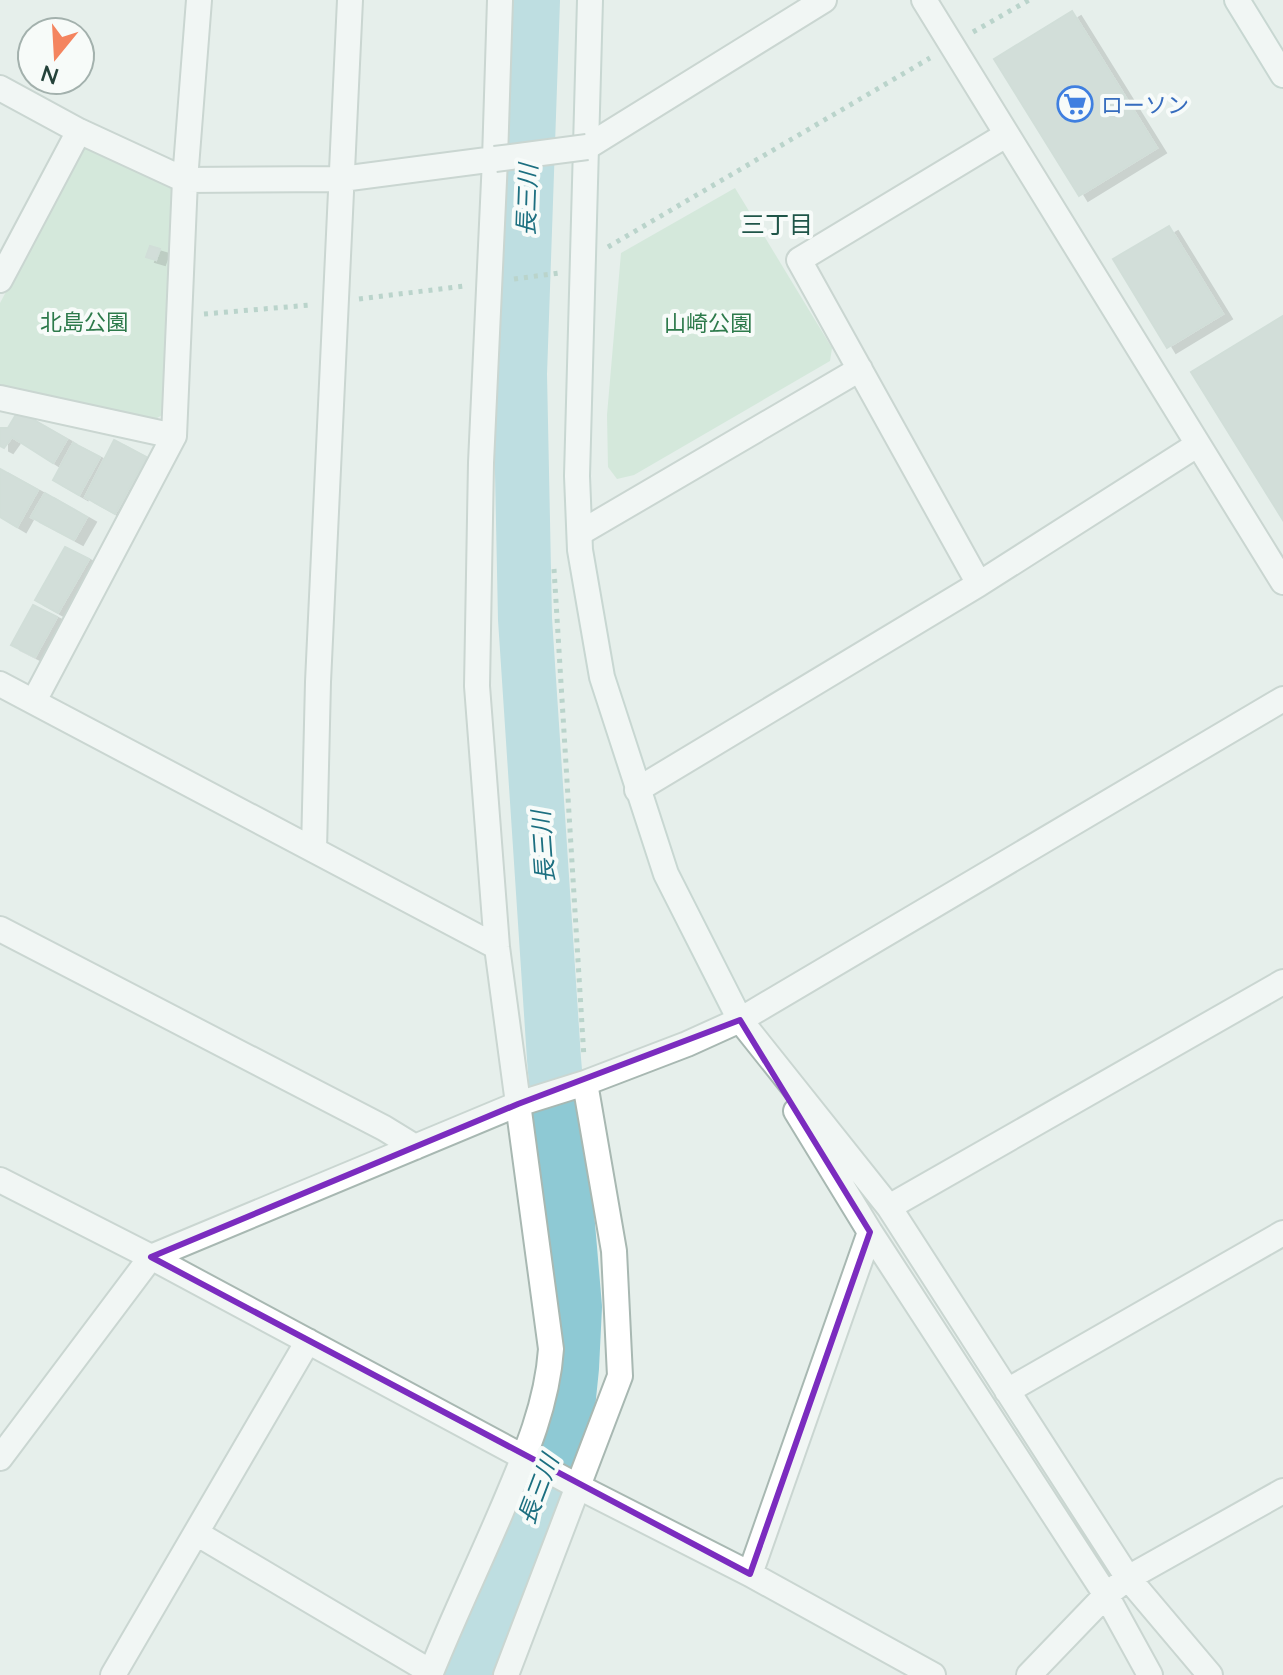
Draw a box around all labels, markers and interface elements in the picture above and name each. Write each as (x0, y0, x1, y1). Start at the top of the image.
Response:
north arrow (16, 16, 96, 96)
text: N (37, 60, 62, 91)
supermarket icon: ローソン (1056, 85, 1094, 123)
place label: ローソン (1101, 91, 1189, 118)
water label: 長三川 (510, 161, 542, 236)
district label: 三丁目 (741, 209, 813, 238)
park label: 北島公園 (40, 308, 128, 335)
park label: 山崎公園 (664, 309, 752, 336)
water label: 長三川 (525, 807, 559, 884)
water label: 長三川 (511, 1447, 565, 1528)

